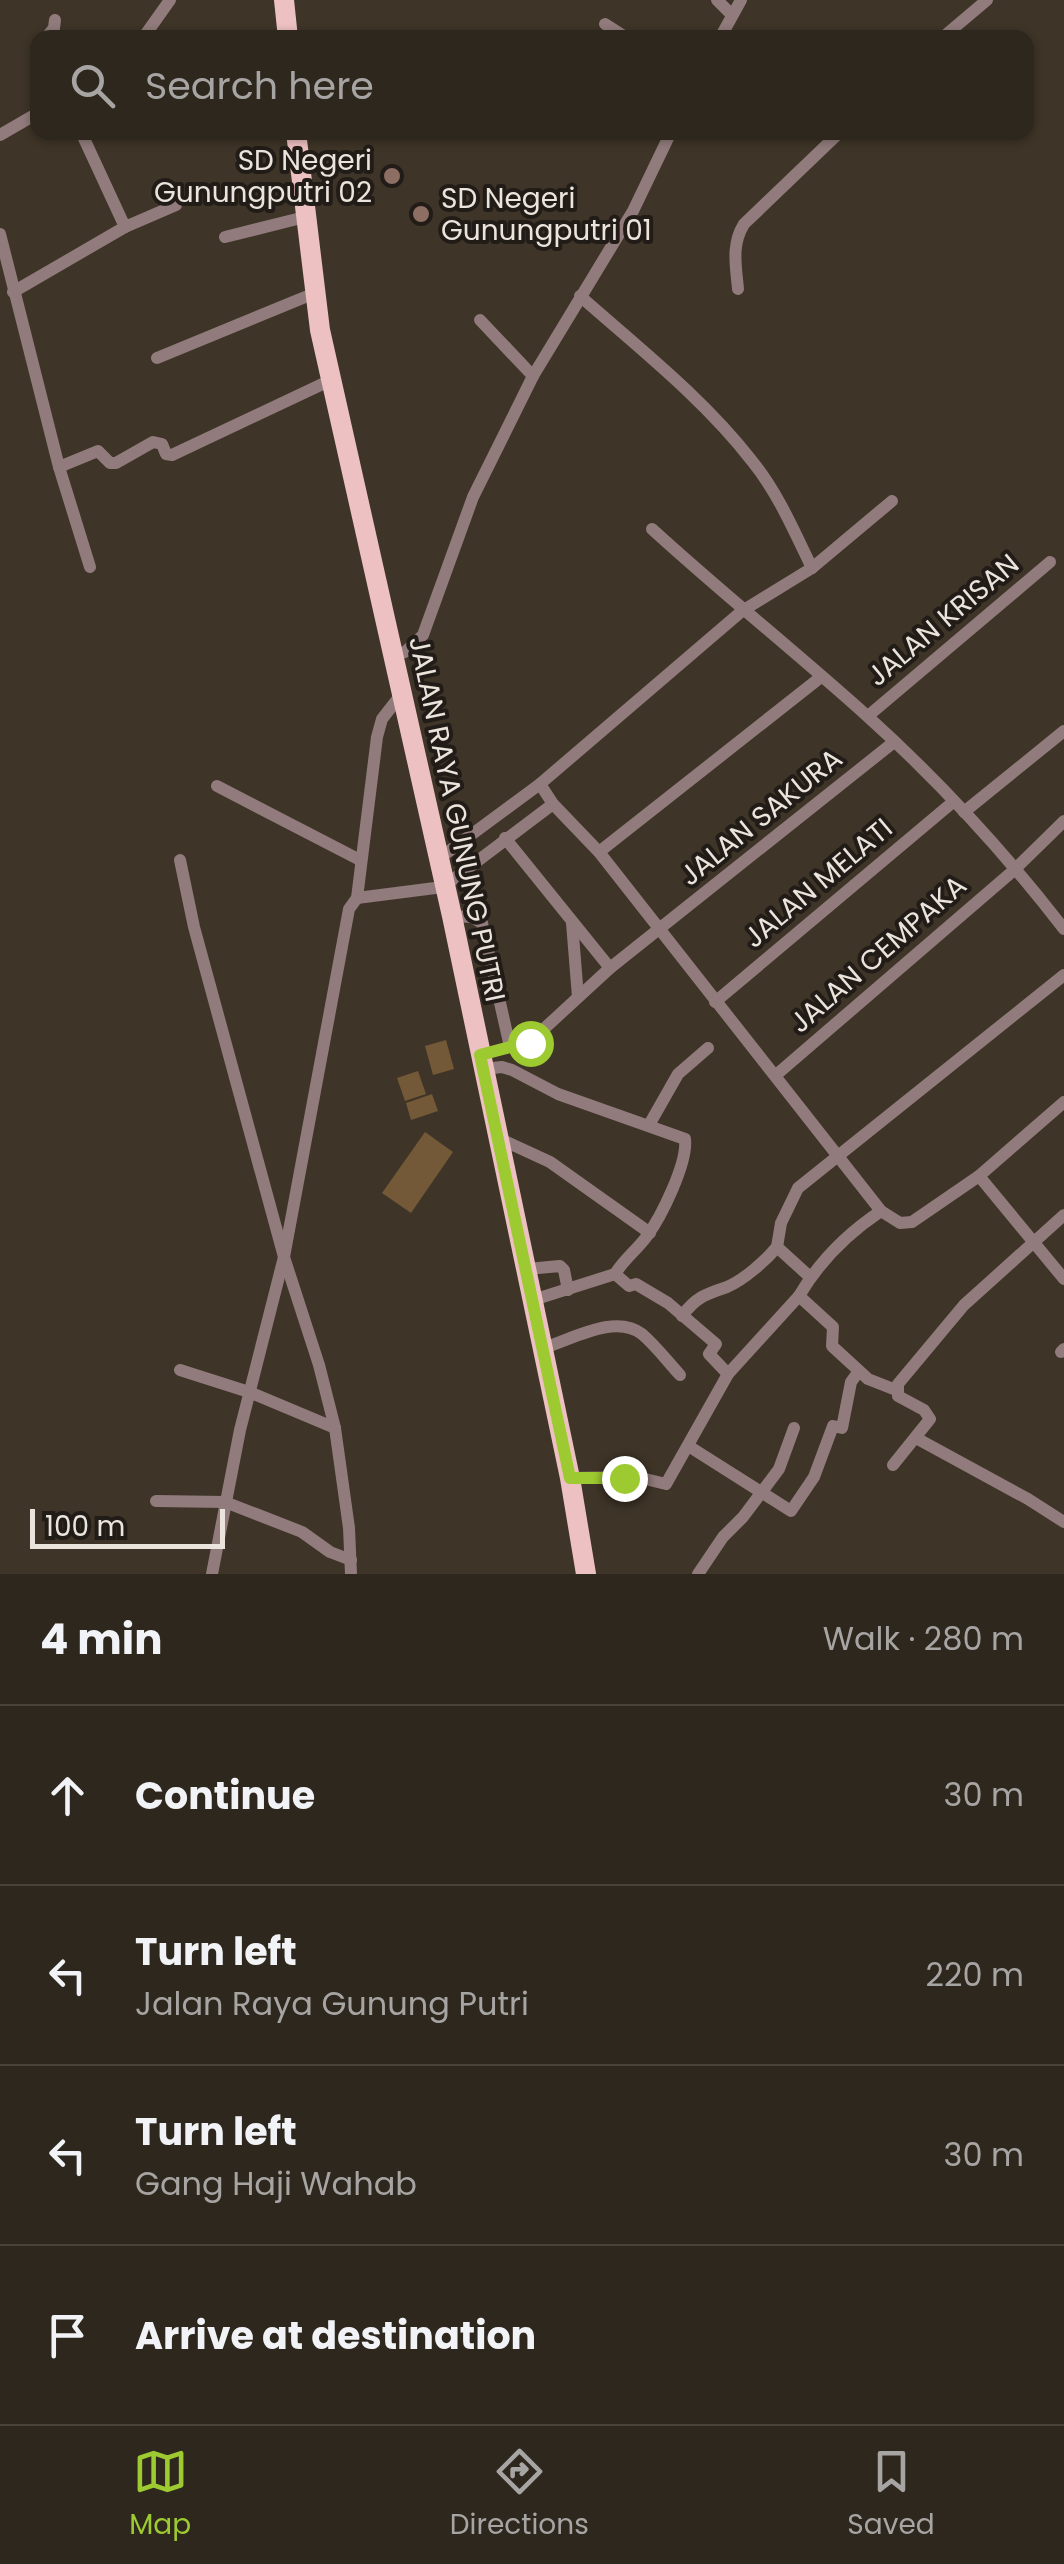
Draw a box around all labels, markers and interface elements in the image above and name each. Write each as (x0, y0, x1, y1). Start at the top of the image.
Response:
search box (30, 30, 1034, 140)
icon: search (65, 58, 120, 113)
text: Search here (145, 59, 374, 112)
place label: SD Negeri Gunungputri 02 (154, 141, 372, 212)
marker: SD Negeri Gunungputri 02 (381, 165, 403, 187)
place label: SD Negeri Gunungputri 01 (441, 179, 652, 250)
marker: SD Negeri Gunungputri 01 (410, 203, 432, 225)
street label: JALAN KRISAN (859, 545, 1027, 695)
street label: JALAN RAYA GUNUNG PUTRI (399, 633, 515, 1005)
street label: JALAN SAKURA (672, 739, 850, 895)
street label: JALAN MELATI (735, 809, 901, 957)
street label: JALAN CEMPAKA (781, 866, 975, 1042)
route start (508, 1021, 554, 1067)
route end (602, 1456, 648, 1502)
scale bar (30, 1504, 225, 1548)
text: 100 m (45, 1507, 125, 1546)
text: 4 min (40, 1610, 163, 1669)
text: Walk · 280 m (823, 1616, 1024, 1661)
icon: ahead (40, 1768, 95, 1823)
text: Continue (135, 1769, 315, 1822)
text: 30 m (944, 1772, 1024, 1817)
text: Turn left (135, 1925, 297, 1978)
icon: left (40, 1948, 95, 2003)
text: 220 m (926, 1952, 1024, 1997)
text: Jalan Raya Gunung Putri (135, 1981, 529, 2026)
text: Turn left (135, 2105, 297, 2158)
icon: left (40, 2128, 95, 2183)
text: 30 m (944, 2132, 1024, 2177)
text: Gang Haji Wahab (135, 2161, 417, 2206)
icon: arrive (40, 2308, 95, 2363)
text: Arrive at destination (135, 2309, 536, 2362)
tab: Map (129, 2444, 191, 2546)
tab: Directions (450, 2444, 589, 2546)
tab: Saved (847, 2444, 935, 2546)

